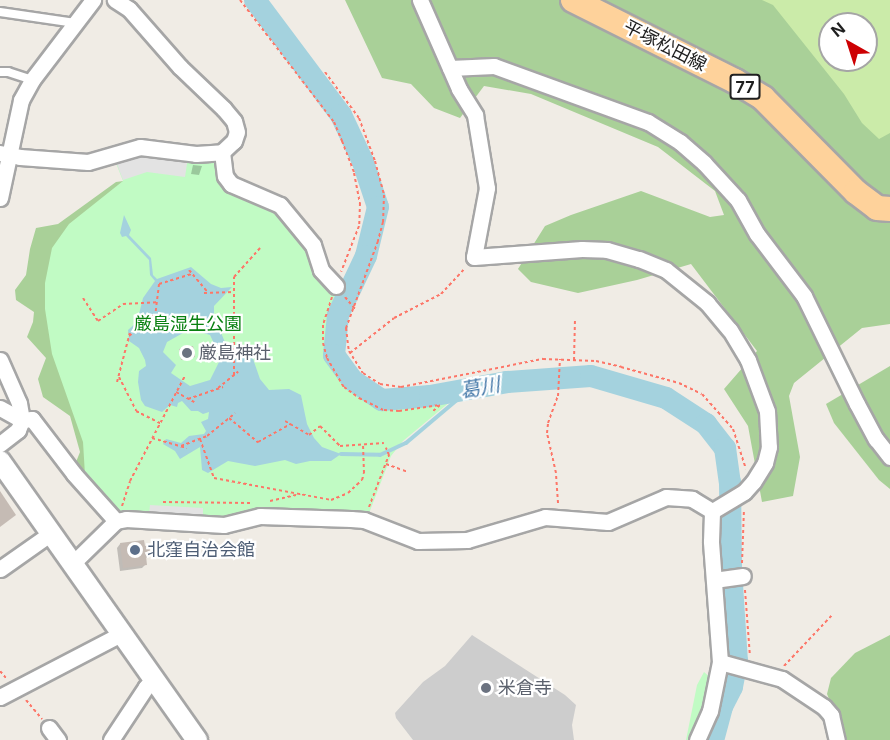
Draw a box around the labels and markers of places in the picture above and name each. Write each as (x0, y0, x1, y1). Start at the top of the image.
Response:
place label: 厳島神社 (199, 342, 271, 364)
marker: 厳島神社 (180, 346, 194, 360)
place label: 北窪自治会館 (147, 539, 255, 561)
marker: 北窪自治会館 (128, 543, 142, 557)
place label: 米倉寺 (498, 677, 552, 699)
marker: 米倉寺 (479, 681, 493, 695)

